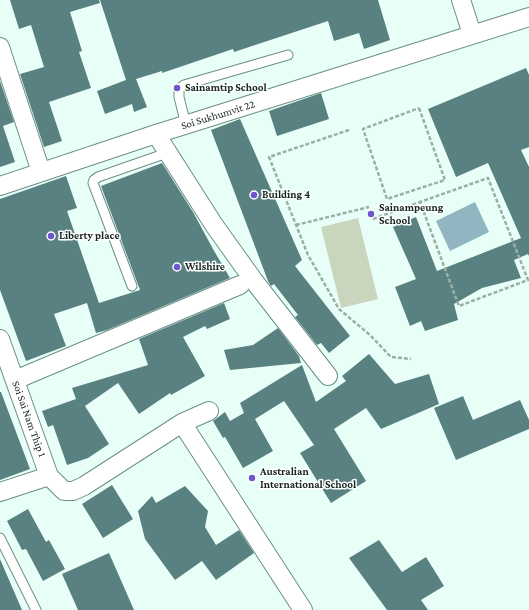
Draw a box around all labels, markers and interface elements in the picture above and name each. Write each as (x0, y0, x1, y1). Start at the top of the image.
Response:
place label: Sainamtip School (185, 81, 267, 95)
marker: Sainamtip School (172, 83, 182, 93)
street label: Soi Sukhumvit 22 (180, 98, 256, 132)
place label: Building 4 (262, 188, 310, 202)
marker: Building 4 (249, 190, 259, 200)
place label: Sainampeung School (379, 201, 443, 227)
marker: Sainampeung School (366, 209, 376, 219)
place label: Liberty place (59, 229, 120, 243)
marker: Liberty place (46, 231, 56, 241)
place label: Wilshire (185, 260, 225, 274)
marker: Wilshire (172, 262, 182, 272)
street label: Soi Sai Nam Thip 1 (9, 379, 49, 459)
place label: Australian International School (260, 465, 356, 491)
marker: Australian International School (247, 473, 257, 483)

